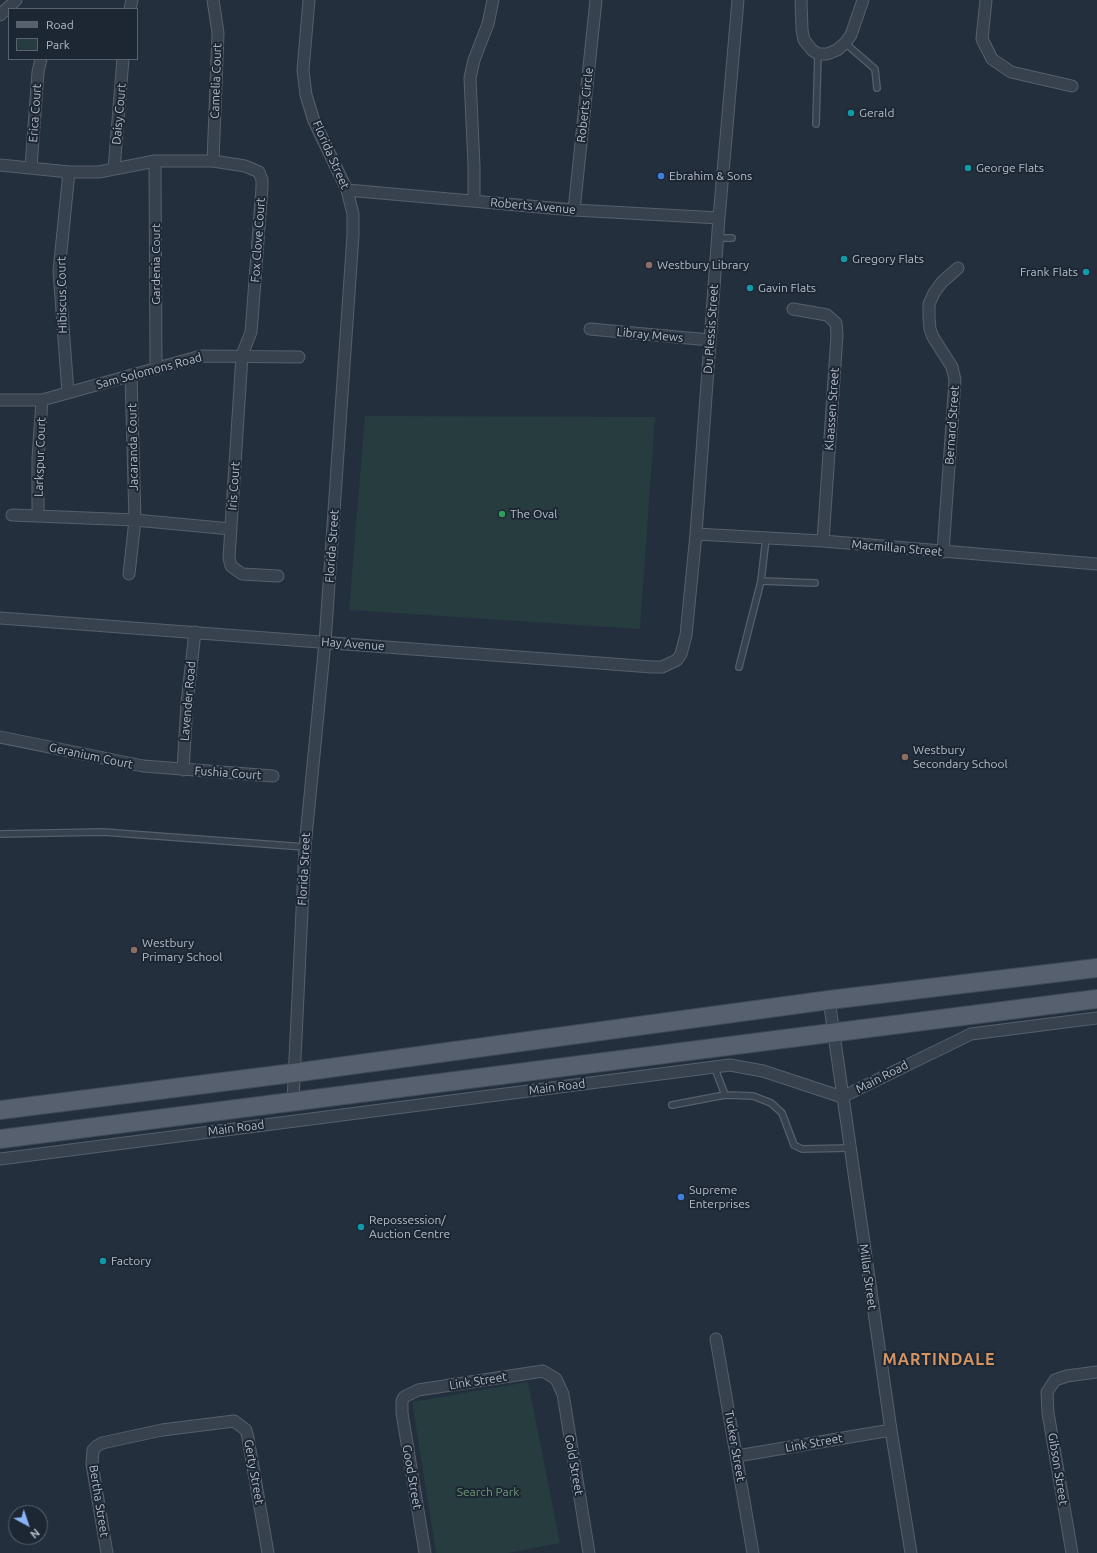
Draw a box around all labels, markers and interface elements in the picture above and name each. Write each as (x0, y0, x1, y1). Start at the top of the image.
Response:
legend (8, 8, 138, 60)
text: Road (46, 18, 74, 31)
text: Park (46, 38, 70, 51)
street label: Camelia Court (207, 43, 225, 119)
street label: Roberts Circle (574, 67, 596, 143)
street label: Erica Court (26, 83, 44, 143)
street label: Daisy Court (109, 83, 129, 145)
place label: Gerald (859, 106, 894, 120)
marker: Gerald (846, 108, 856, 118)
street label: Florida Street (309, 119, 353, 191)
place label: George Flats (976, 161, 1044, 175)
marker: George Flats (963, 163, 973, 173)
place label: Ebrahim & Sons (669, 169, 752, 183)
marker: Ebrahim & Sons (656, 171, 666, 181)
street label: Roberts Avenue (490, 195, 576, 217)
street label: Fox Clove Court (248, 197, 268, 283)
street label: Gardenia Court (149, 223, 163, 305)
place label: Gregory Flats (852, 252, 924, 266)
marker: Gregory Flats (839, 254, 849, 264)
street label: Hibiscus Court (54, 256, 70, 334)
place label: Westbury Library (657, 258, 749, 272)
marker: Westbury Library (644, 260, 654, 270)
place label: Frank Flats (1020, 265, 1078, 279)
marker: Frank Flats (1081, 267, 1091, 277)
place label: Gavin Flats (758, 281, 816, 295)
marker: Gavin Flats (745, 283, 755, 293)
street label: Du Plessis Street (701, 284, 721, 374)
street label: Libray Mews (616, 325, 684, 345)
street label: Sam Solomons Road (95, 350, 203, 392)
street label: Klaassen Street (822, 367, 842, 451)
street label: Bernard Street (942, 385, 962, 465)
street label: Jacaranda Court (125, 403, 141, 491)
street label: Larkspur Court (31, 417, 49, 497)
street label: Iris Court (225, 461, 243, 511)
place label: The Oval (510, 507, 557, 521)
street label: Florida Street (322, 509, 342, 583)
marker: The Oval (497, 509, 507, 519)
street label: Macmillan Street (851, 537, 943, 559)
street label: Hay Avenue (321, 635, 385, 653)
street label: Lavender Road (177, 660, 199, 742)
street label: Geranium Court (48, 740, 134, 772)
place label: Westbury Secondary School (913, 743, 1008, 771)
marker: Westbury Secondary School (900, 752, 910, 762)
street label: Fushia Court (194, 763, 262, 783)
street label: Florida Street (295, 832, 313, 906)
place label: Westbury Primary School (142, 936, 222, 964)
marker: Westbury Primary School (129, 945, 139, 955)
street label: Main Road (853, 1058, 911, 1096)
street label: Main Road (528, 1076, 586, 1098)
street label: Main Road (207, 1117, 265, 1139)
place label: Supreme Enterprises (689, 1183, 750, 1211)
marker: Supreme Enterprises (676, 1192, 686, 1202)
place label: Repossession/ Auction Centre (369, 1213, 450, 1241)
marker: Repossession/ Auction Centre (356, 1222, 366, 1232)
street label: Millar Street (856, 1243, 880, 1311)
place label: Factory (111, 1254, 151, 1268)
marker: Factory (98, 1256, 108, 1266)
district label: MARTINDALE (882, 1350, 996, 1370)
street label: Link Street (448, 1369, 508, 1393)
street label: Tucker Street (722, 1409, 748, 1483)
street label: Link Street (784, 1431, 844, 1455)
street label: Gibson Street (1045, 1432, 1071, 1506)
street label: Gold Street (562, 1434, 586, 1496)
street label: Gerty Street (241, 1438, 267, 1506)
street label: Good Street (399, 1444, 425, 1510)
street label: Bertha Street (86, 1464, 112, 1538)
park label: Search Park (457, 1485, 519, 1499)
north arrow (8, 1505, 48, 1545)
text: N (28, 1526, 42, 1541)

